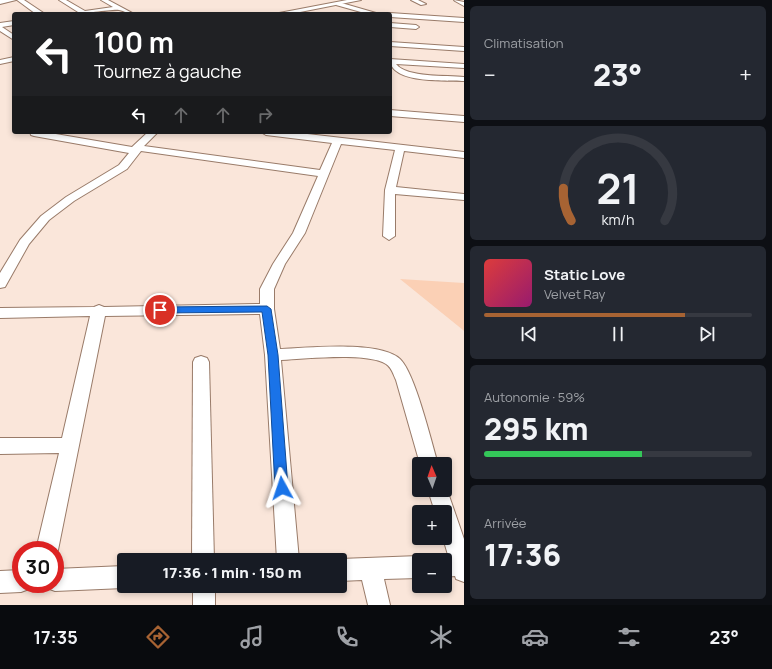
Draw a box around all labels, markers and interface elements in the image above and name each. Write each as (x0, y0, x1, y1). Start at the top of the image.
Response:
text: 100 m (94, 23, 174, 61)
icon: left (28, 28, 80, 80)
text: Climatisation (484, 34, 564, 52)
text: 23° (593, 54, 642, 95)
text: Tournez à gauche (94, 59, 242, 83)
text: − (484, 60, 496, 90)
text: + (739, 60, 752, 90)
icon: left (128, 104, 150, 126)
icon: ahead (170, 104, 192, 126)
icon: ahead (212, 104, 234, 126)
icon: right (254, 104, 276, 126)
text: 21 (597, 159, 640, 215)
text: km/h (601, 209, 635, 228)
text: Static Love (544, 264, 625, 285)
text: Velvet Ray (544, 285, 605, 303)
pin (143, 293, 177, 327)
icon: arrive (149, 299, 171, 321)
icon: previous (518, 323, 540, 345)
icon: pause (607, 323, 629, 345)
icon: next (696, 323, 718, 345)
text: Autonomie · 59% (484, 388, 585, 406)
text: 295 km (484, 408, 589, 449)
north arrow (412, 457, 452, 497)
map controls (412, 457, 452, 593)
position arrow (261, 467, 303, 509)
button: + (412, 505, 452, 545)
text: Arrivée (484, 514, 526, 532)
text: 17:36 (484, 534, 561, 575)
speed limit sign: 30 (12, 541, 64, 593)
button: − (412, 553, 452, 593)
text: 17:36 · 1 min · 150 m (163, 562, 301, 583)
icon: directions (144, 623, 172, 651)
icon: music (238, 623, 266, 651)
icon: phone (333, 623, 361, 651)
icon: climate (427, 623, 455, 651)
icon: car (521, 623, 549, 651)
icon: filters (615, 623, 643, 651)
text: 17:35 (33, 625, 78, 649)
text: 23° (710, 625, 739, 649)

